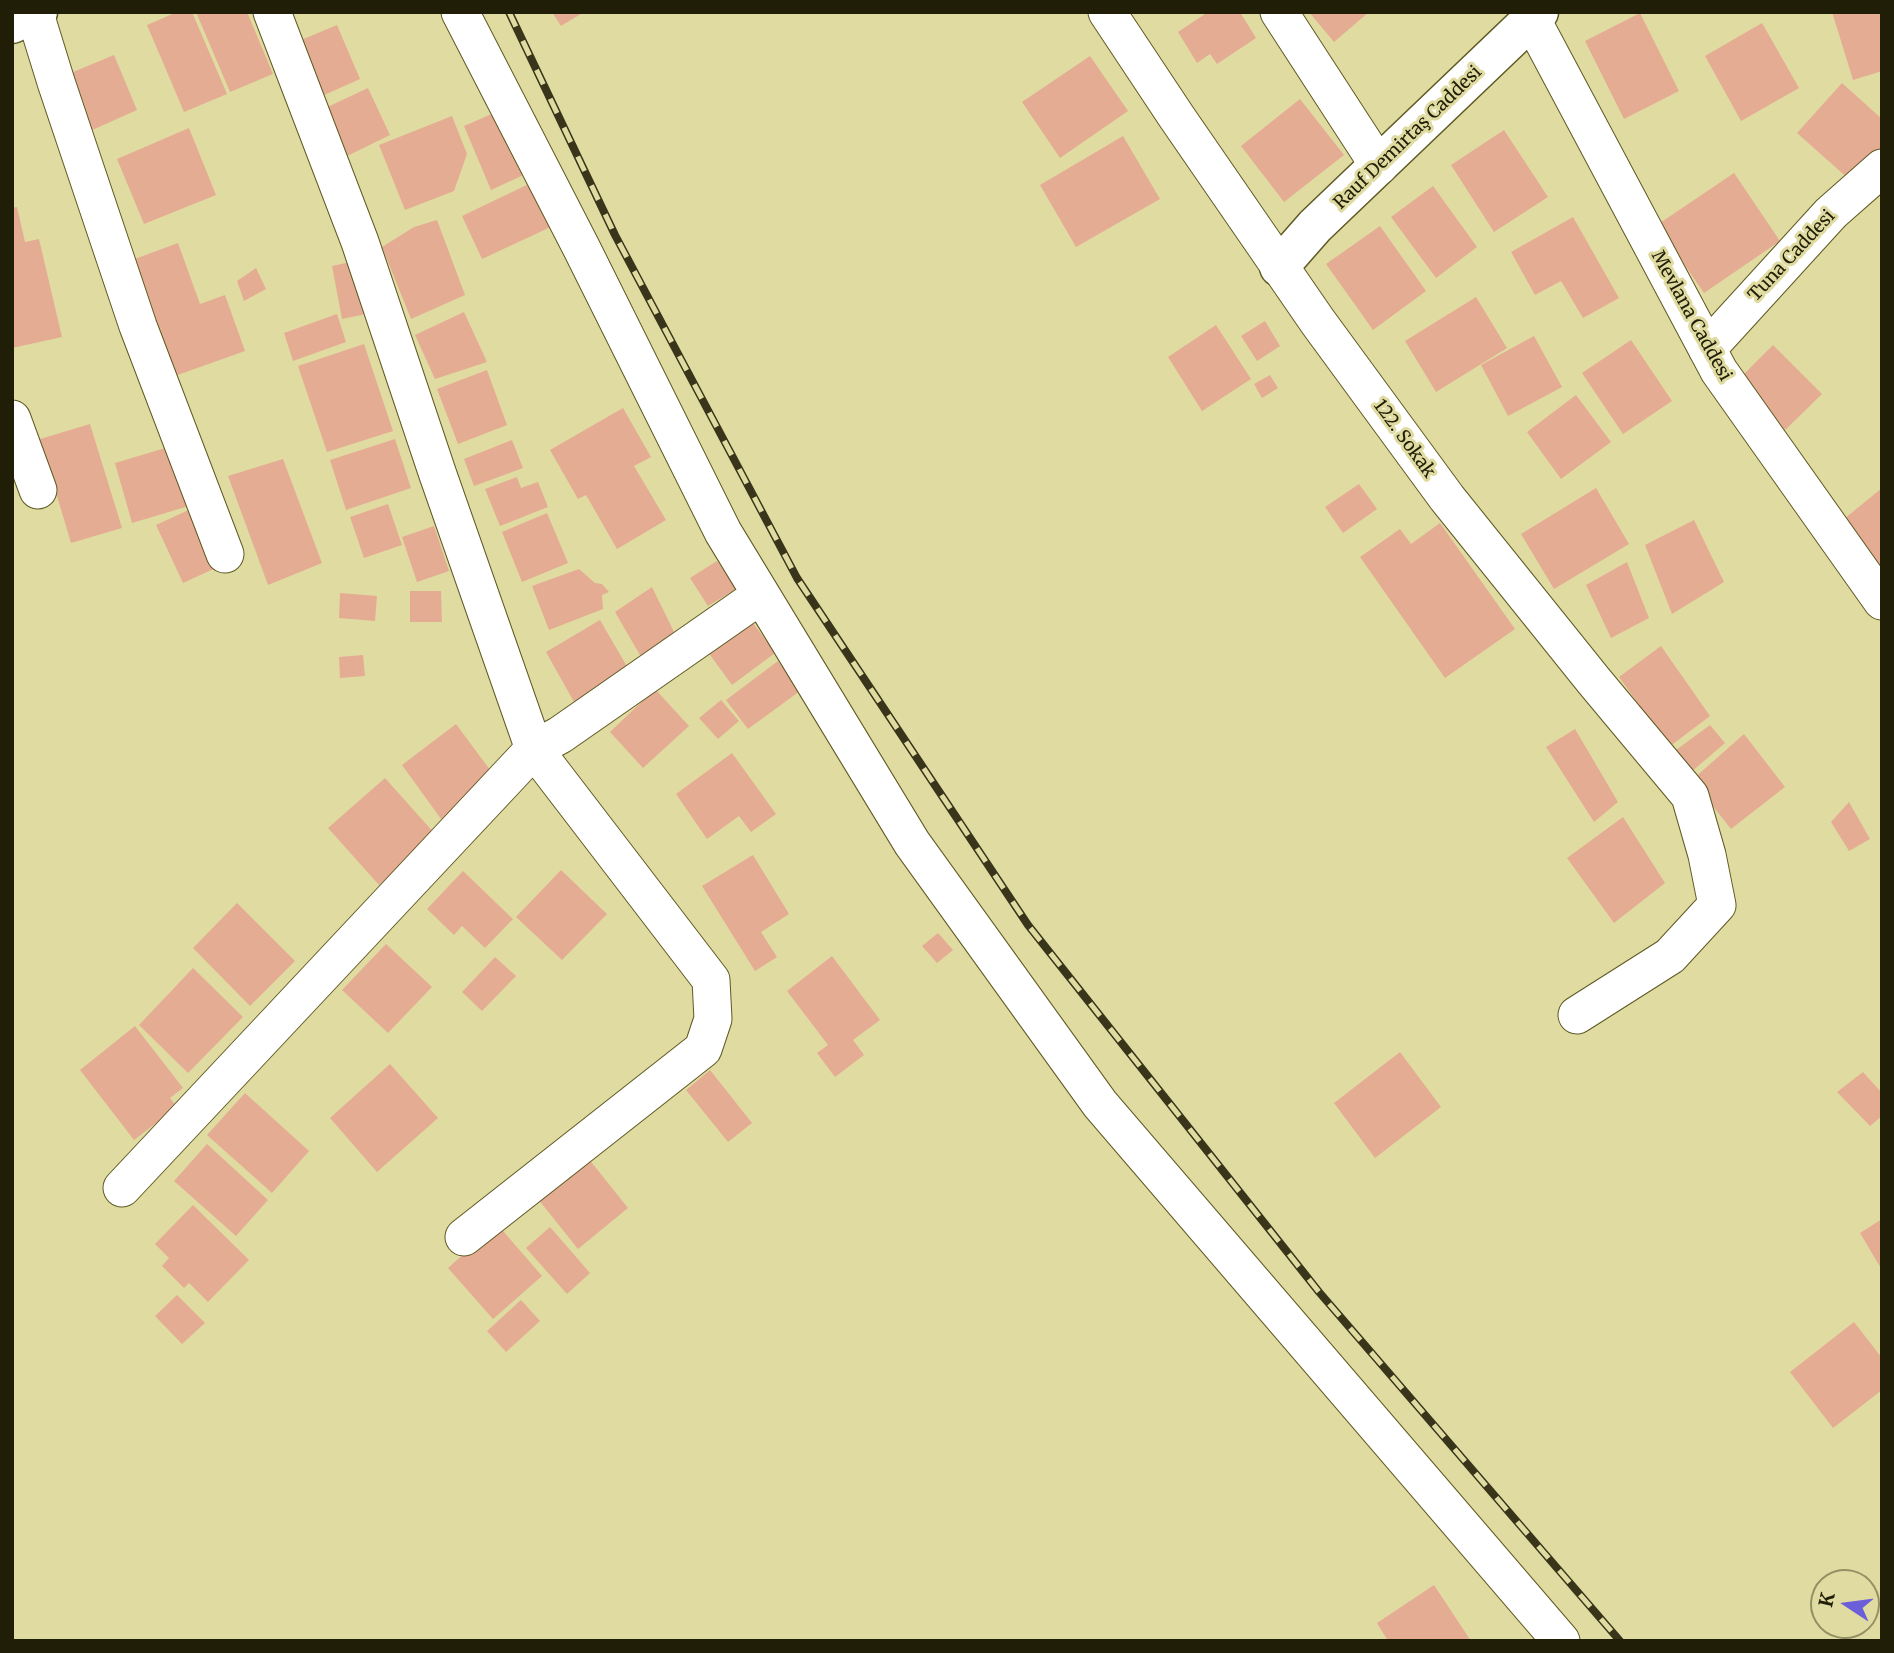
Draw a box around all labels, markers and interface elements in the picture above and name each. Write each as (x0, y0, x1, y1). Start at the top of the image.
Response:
street label: Rauf Demirtaş Caddesi (1330, 62, 1486, 214)
street label: Tuna Caddesi (1744, 206, 1840, 306)
street label: Mevlana Caddesi (1646, 247, 1736, 385)
street label: 122. Sokak (1368, 396, 1440, 482)
north arrow (1810, 1569, 1880, 1639)
text: K (1813, 1590, 1840, 1609)

